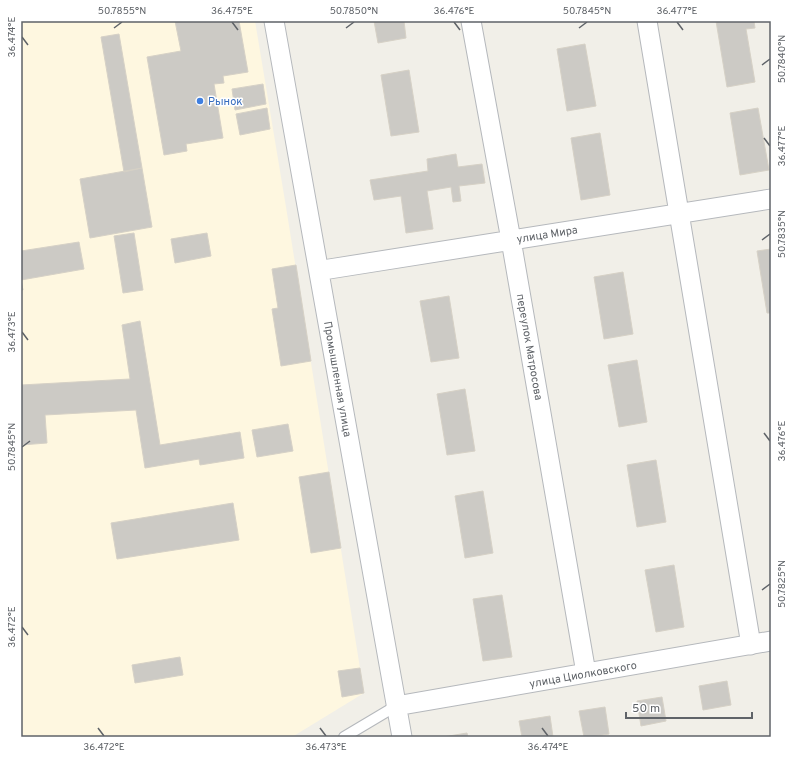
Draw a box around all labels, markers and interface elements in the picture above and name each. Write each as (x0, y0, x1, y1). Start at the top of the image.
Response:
text: 50.7855°N (98, 5, 146, 18)
text: 36.475°E (211, 5, 253, 18)
text: 50.7850°N (330, 5, 378, 18)
text: 36.476°E (433, 5, 475, 18)
text: 50.7845°N (563, 5, 611, 18)
text: 36.477°E (656, 5, 698, 18)
text: 36.474°E (6, 17, 19, 57)
text: 50.7840°N (776, 35, 789, 83)
place label: Рынок (208, 95, 243, 109)
marker: Рынок (195, 96, 205, 106)
text: 36.477°E (776, 125, 789, 167)
text: 50.7835°N (776, 210, 789, 258)
street label: улица Мира (516, 223, 579, 247)
street label: переулок Матросова (513, 293, 545, 402)
text: 36.473°E (6, 311, 19, 353)
street label: Промышленная улица (320, 320, 354, 438)
text: 36.476°E (776, 420, 789, 462)
text: 50.7845°N (6, 423, 19, 471)
text: 50.7825°N (776, 560, 789, 608)
text: 36.472°E (6, 606, 19, 648)
street label: улица Циолковского (528, 659, 638, 691)
scale bar (626, 694, 752, 720)
text: 50 m (632, 701, 660, 717)
text: 36.472°E (83, 741, 125, 754)
text: 36.473°E (305, 741, 347, 754)
text: 36.474°E (528, 741, 568, 754)

